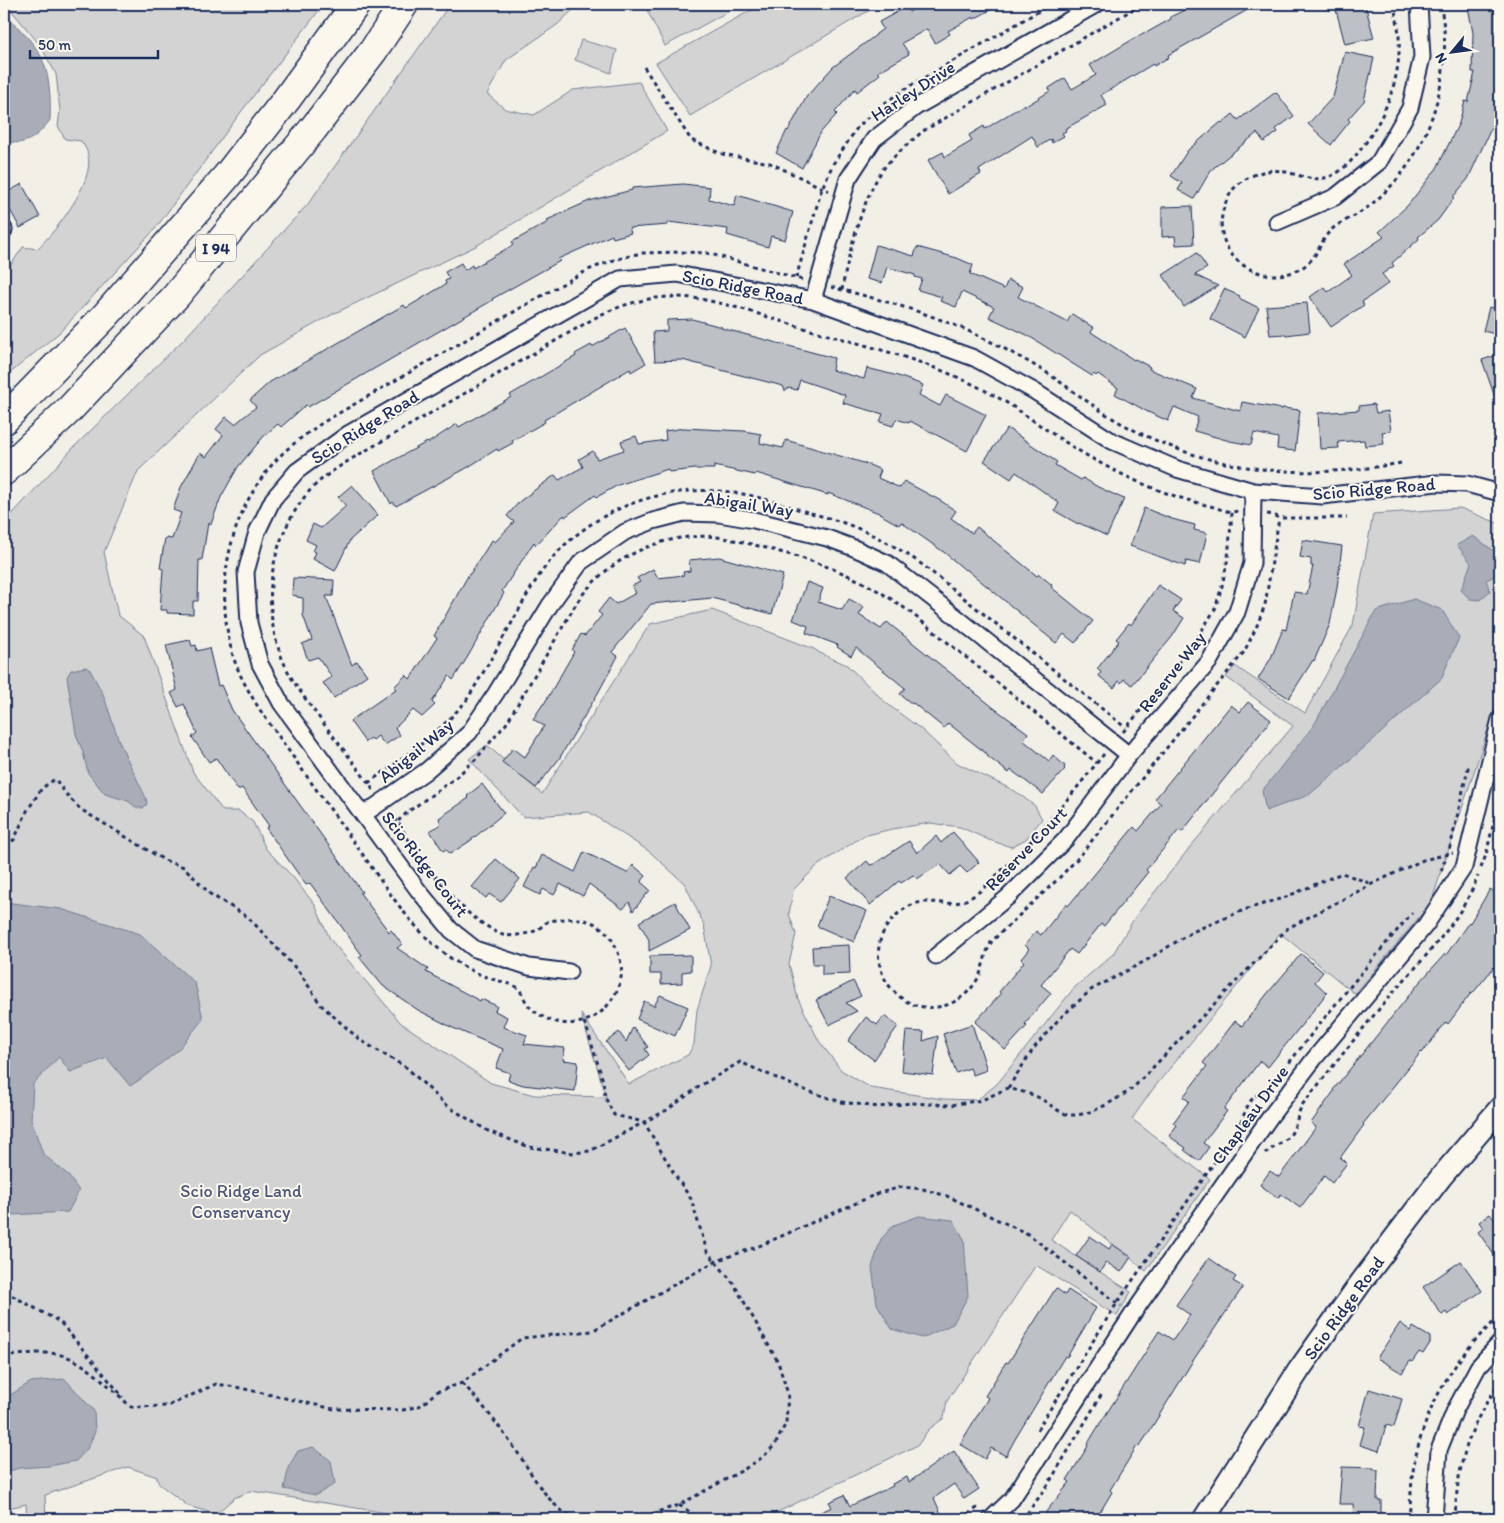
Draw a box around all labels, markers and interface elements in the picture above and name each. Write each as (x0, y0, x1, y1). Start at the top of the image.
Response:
scale bar (30, 28, 158, 60)
north arrow (1426, 28, 1476, 78)
text: 50 m (38, 36, 71, 54)
text: N (1431, 50, 1451, 66)
street label: Harley Drive (867, 56, 959, 126)
road number: I 94 (196, 234, 236, 262)
street label: Scio Ridge Road (680, 264, 806, 310)
street label: Scio Ridge Road (307, 385, 423, 469)
street label: Scio Ridge Road (1312, 473, 1436, 505)
street label: Abigail Way (703, 486, 796, 522)
street label: Reserve Way (1134, 627, 1211, 717)
street label: Abigail Way (374, 714, 458, 788)
street label: Reserve Court (980, 802, 1072, 896)
street label: Scio Ridge Court (377, 807, 473, 921)
street label: Chapleau Drive (1207, 1061, 1293, 1169)
park label: Scio Ridge Land Conservancy (180, 1180, 302, 1223)
street label: Scio Ridge Road (1299, 1252, 1389, 1364)

